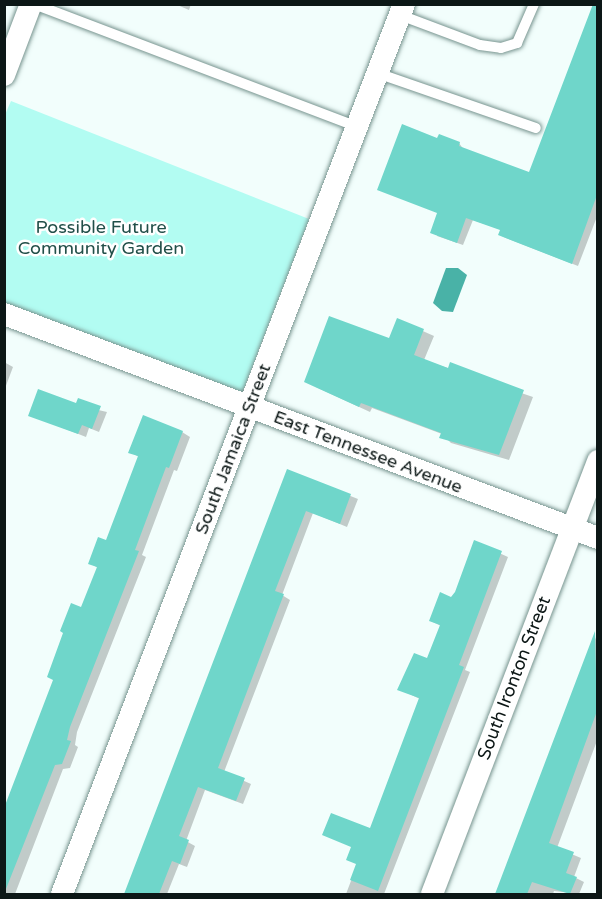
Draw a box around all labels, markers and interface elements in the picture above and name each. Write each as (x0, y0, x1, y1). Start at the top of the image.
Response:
park label: Possible Future Community Garden (18, 217, 184, 260)
street label: South Jamaica Street (190, 361, 276, 537)
street label: East Tennessee Avenue (271, 406, 465, 498)
street label: South Ironton Street (473, 593, 555, 763)

